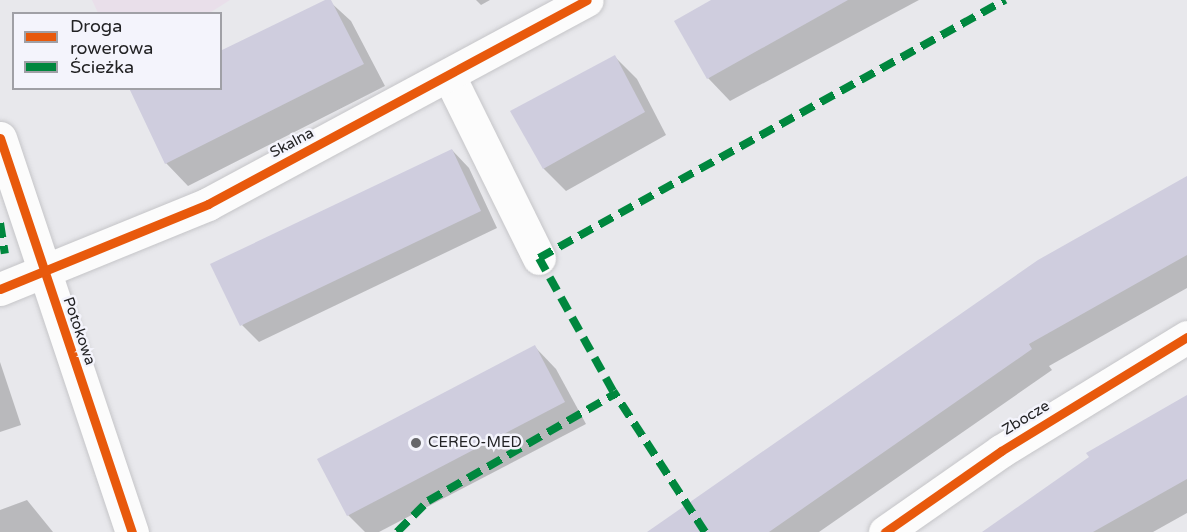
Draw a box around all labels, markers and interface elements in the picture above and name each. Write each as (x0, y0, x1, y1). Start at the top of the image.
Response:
legend (12, 12, 222, 90)
text: Droga rowerowa (70, 15, 153, 59)
text: Ścieżka (70, 56, 134, 78)
street label: Skalna (267, 124, 317, 162)
street label: Potokowa (59, 295, 99, 367)
street label: Zbocze (999, 397, 1053, 439)
place label: CEREO-MED (428, 434, 522, 452)
marker: CEREO-MED (409, 436, 423, 450)

